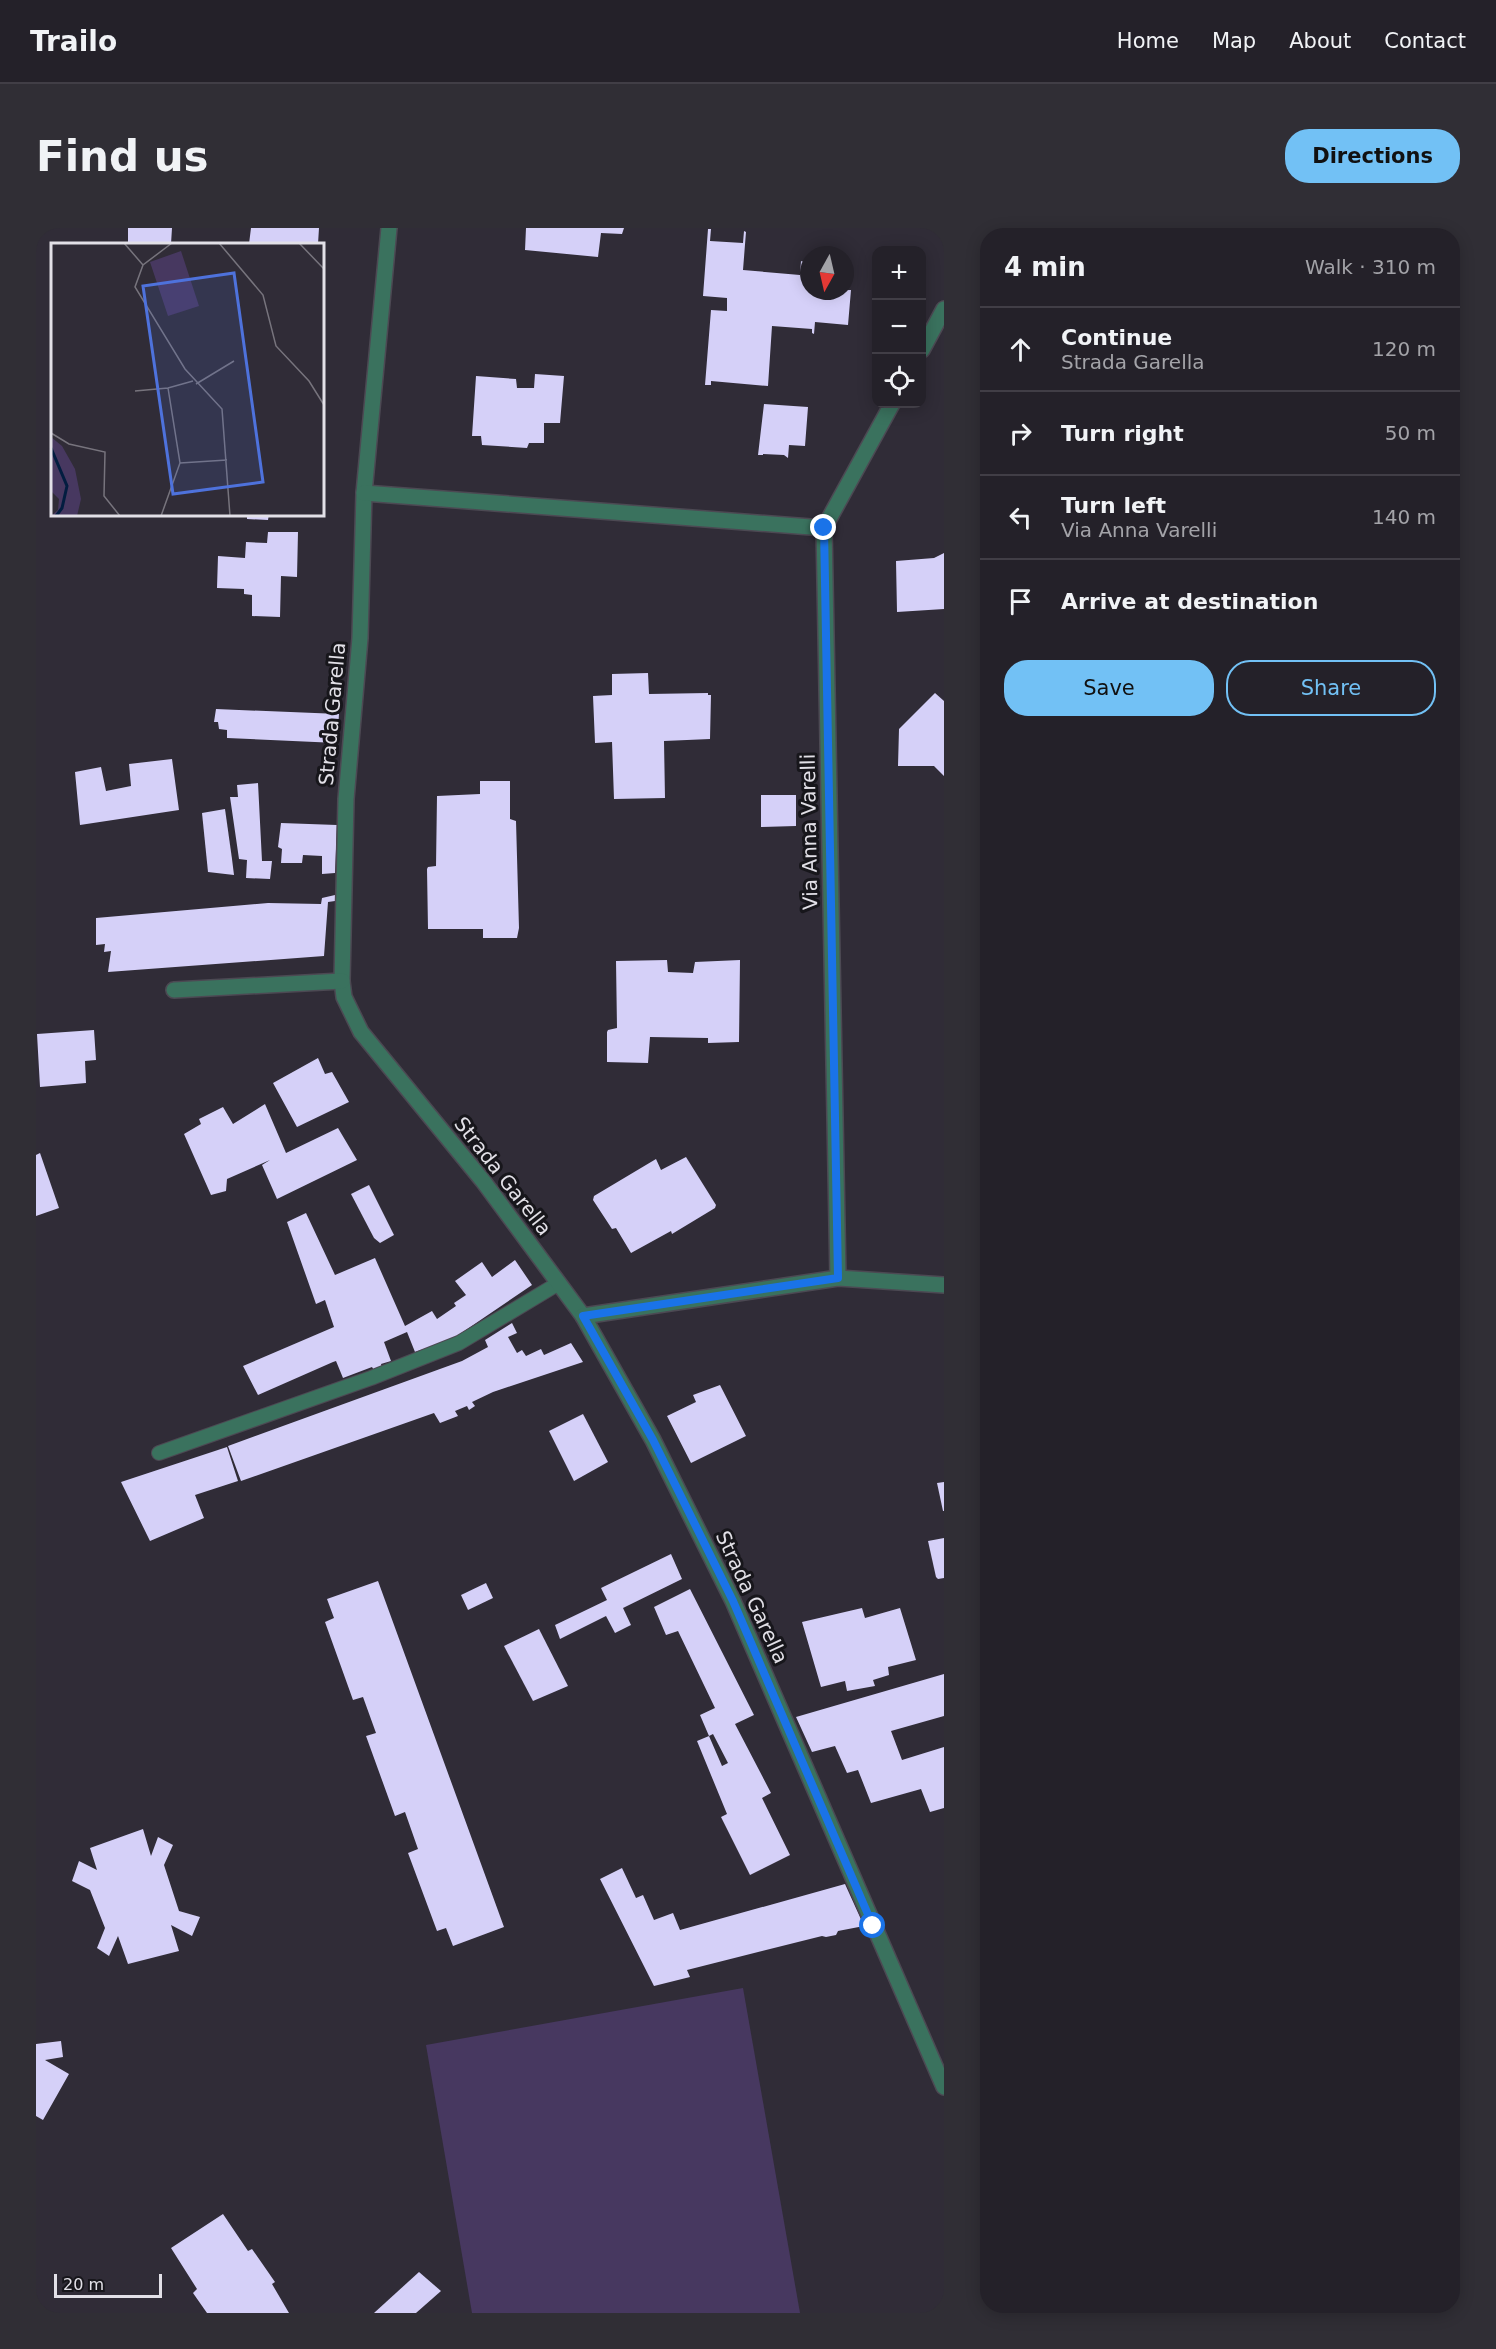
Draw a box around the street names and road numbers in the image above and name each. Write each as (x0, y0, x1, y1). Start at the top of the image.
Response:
street label: Strada Garella (314, 641, 350, 787)
street label: Via Anna Varelli (796, 754, 822, 910)
street label: Strada Garella (449, 1112, 557, 1240)
street label: Strada Garella (711, 1527, 793, 1667)

